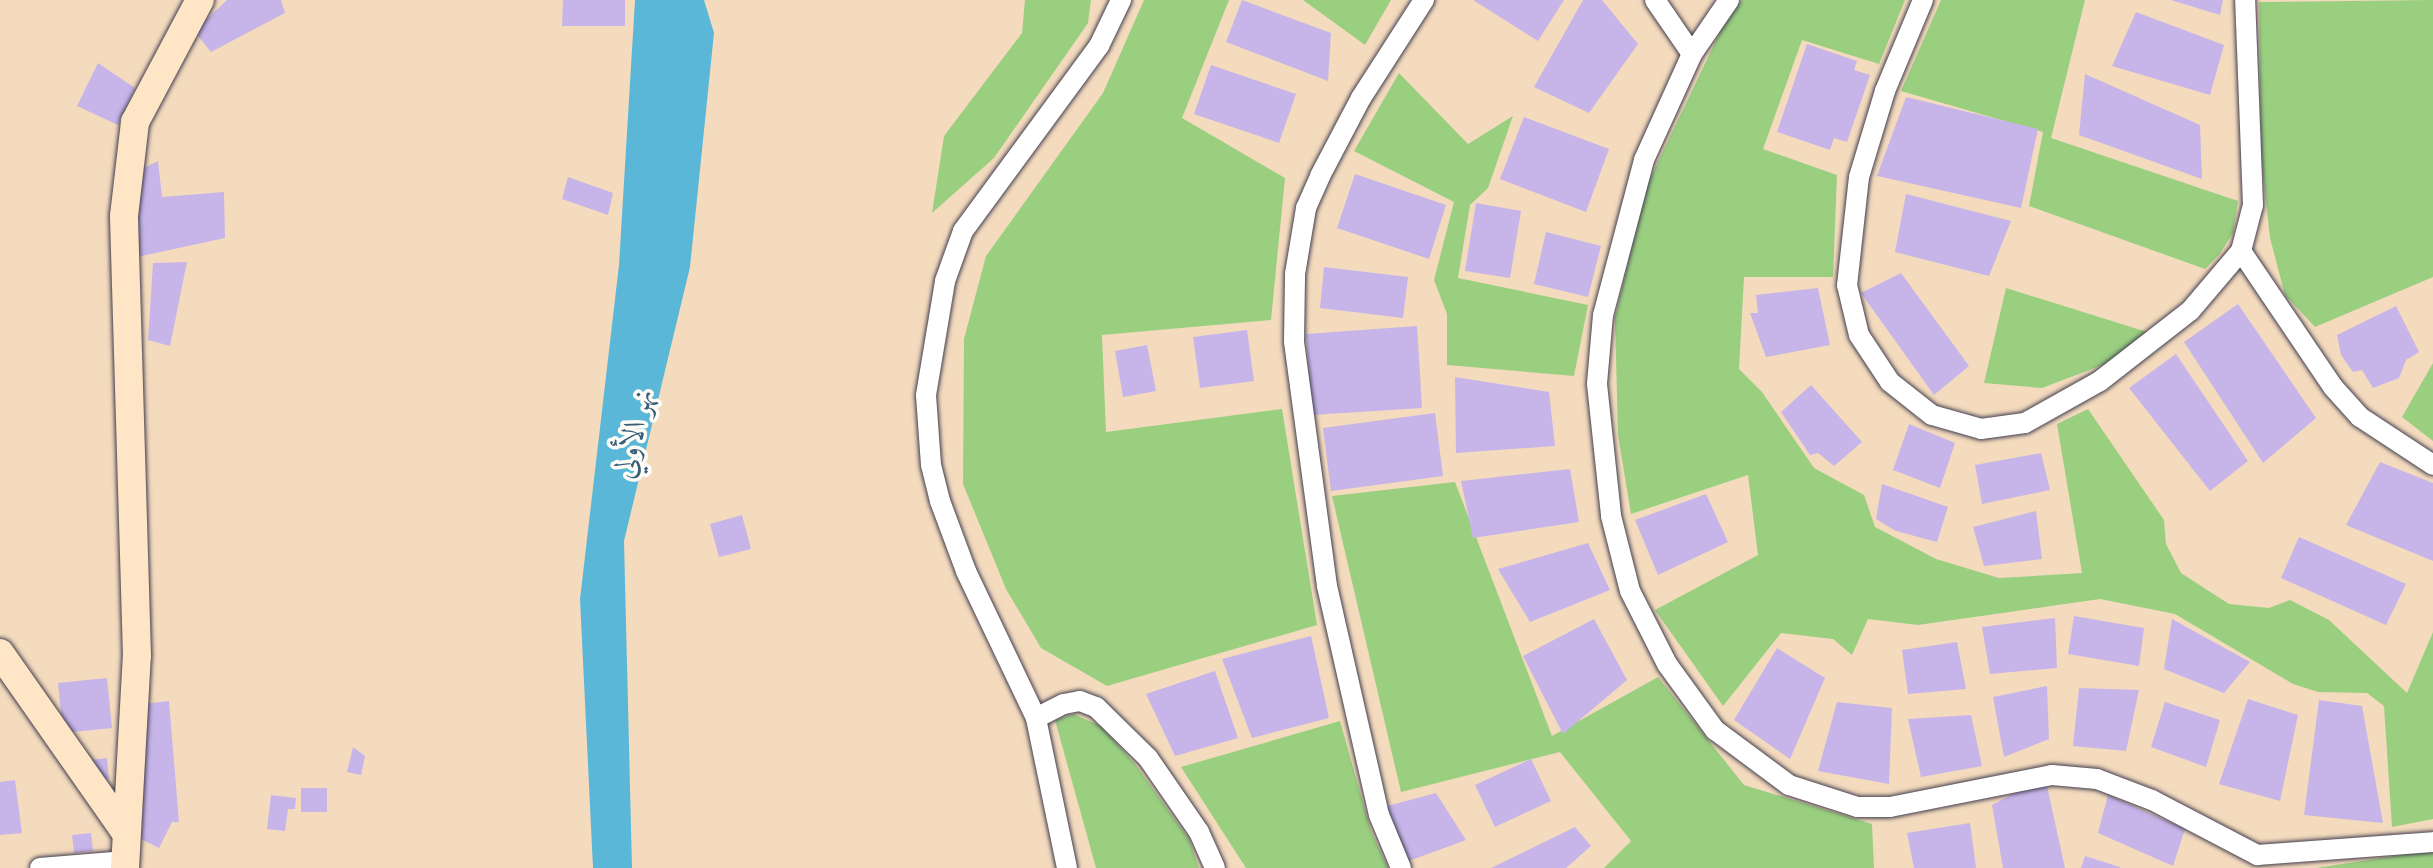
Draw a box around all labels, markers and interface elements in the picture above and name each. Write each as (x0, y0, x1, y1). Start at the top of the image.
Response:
water label: نهر الأولي (604, 384, 660, 482)

